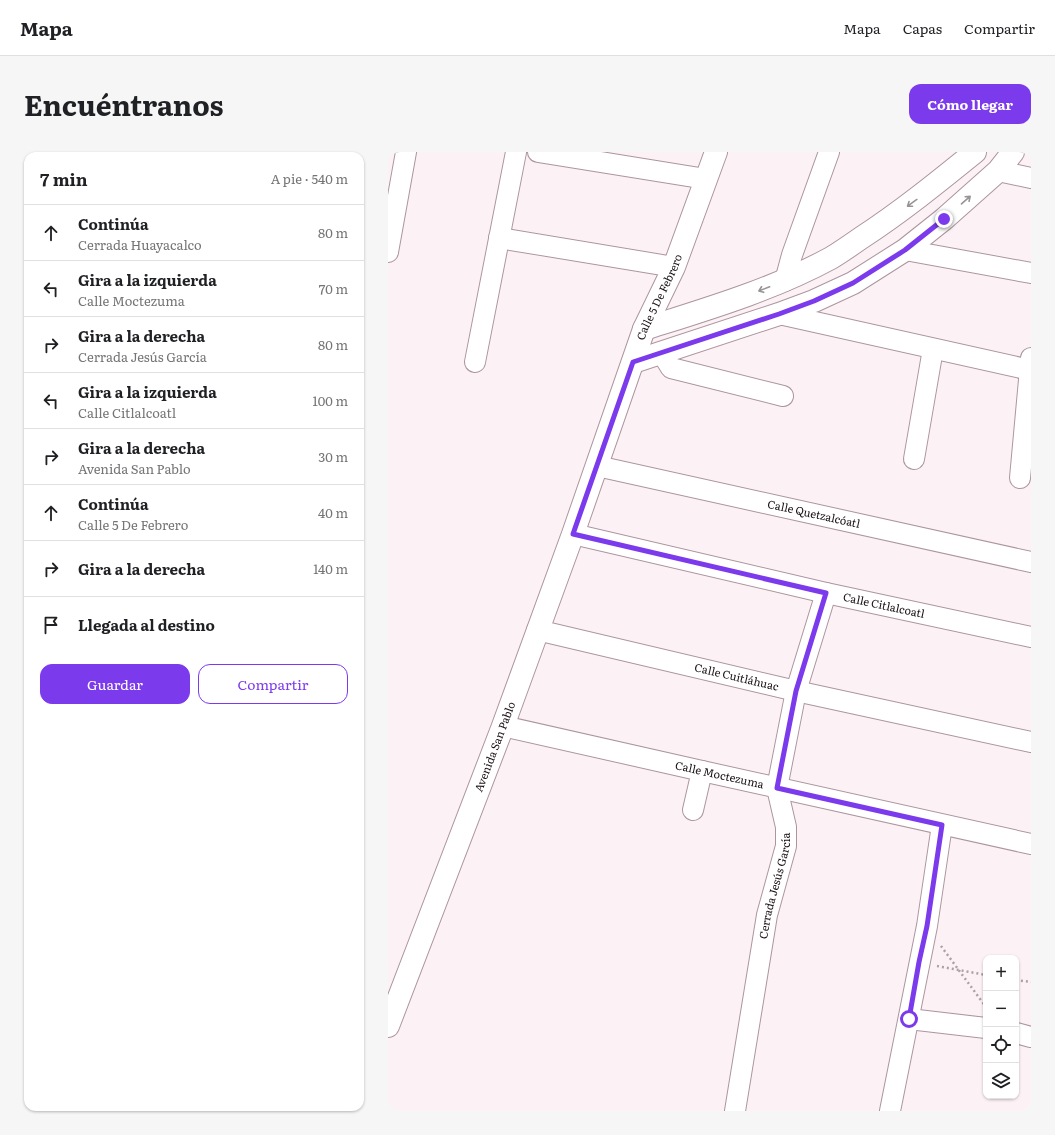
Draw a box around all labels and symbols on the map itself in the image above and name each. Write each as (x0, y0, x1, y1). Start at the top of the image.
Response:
one-way arrow (960, 195, 971, 204)
one-way arrow (907, 199, 918, 207)
route end (935, 210, 953, 228)
street label: Calle 5 De Febrero (632, 251, 685, 342)
one-way arrow (758, 285, 770, 293)
street label: Calle Quetzalcóatl (766, 495, 862, 531)
street label: Calle Citlalcoatl (842, 588, 927, 621)
street label: Calle Cuitláhuac (693, 658, 781, 694)
street label: Avenida San Pablo (470, 699, 518, 794)
street label: Calle Moctezuma (674, 756, 766, 792)
street label: Cerrada Jesús García (754, 833, 793, 940)
route start (900, 1010, 918, 1028)

